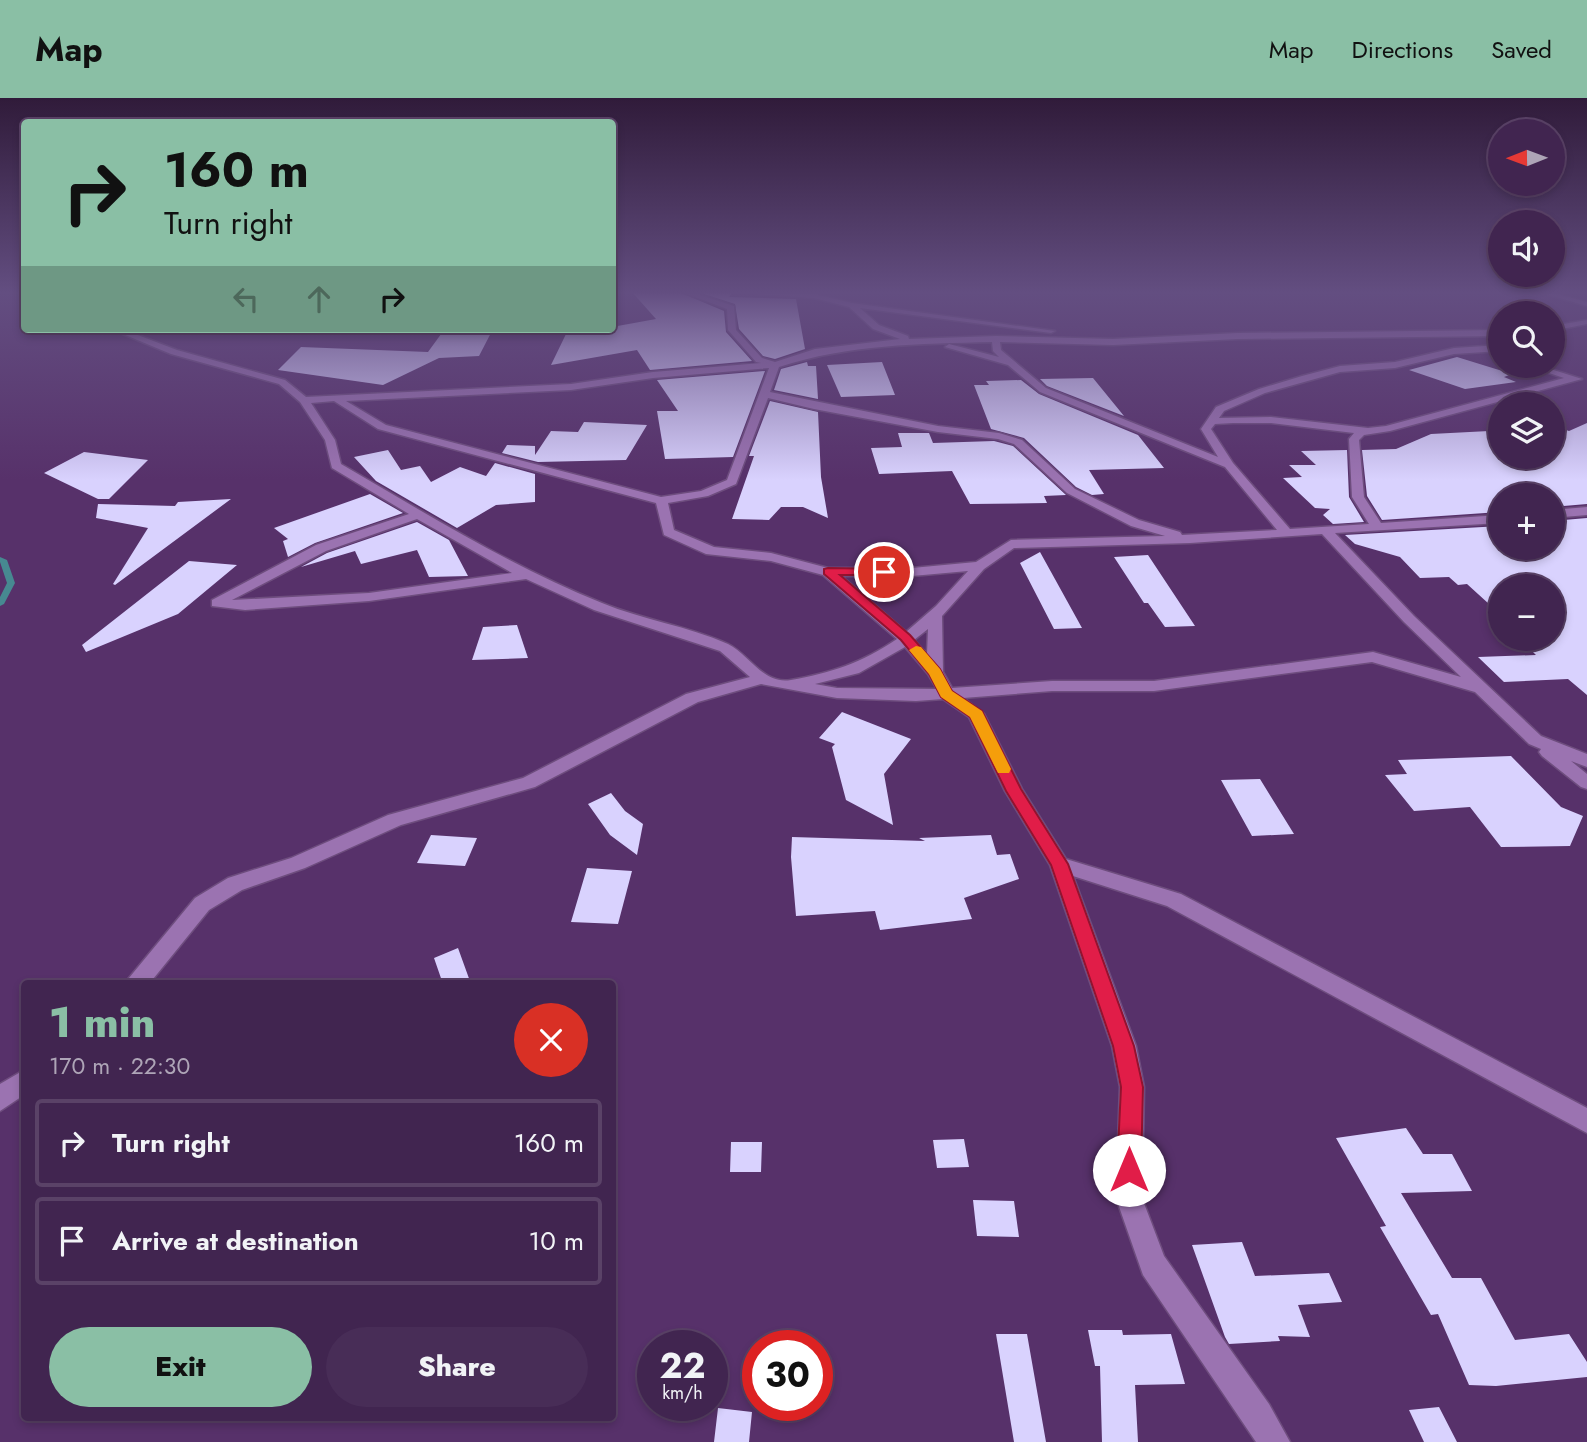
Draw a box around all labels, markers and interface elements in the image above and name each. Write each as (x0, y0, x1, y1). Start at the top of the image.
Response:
text: Map (35, 26, 103, 73)
text: Map (1269, 32, 1314, 67)
text: Directions (1352, 32, 1453, 67)
text: Saved (1491, 32, 1552, 67)
north arrow (1488, 119, 1564, 196)
map controls (1488, 119, 1565, 651)
text: 160 m (164, 135, 309, 205)
icon: right (49, 147, 140, 238)
text: Turn right (164, 200, 293, 246)
button: sound (1488, 210, 1565, 287)
icon: left (227, 280, 265, 318)
icon: ahead (300, 280, 338, 318)
icon: right (373, 280, 411, 318)
button: search (1488, 301, 1565, 378)
button: layers (1488, 392, 1565, 469)
button: + (1488, 483, 1565, 560)
pin (854, 542, 914, 602)
icon: arrive (865, 553, 903, 591)
button: − (1488, 574, 1565, 651)
text: 1 min (49, 992, 155, 1053)
button: close (514, 1003, 588, 1077)
text: 170 m · 22:30 (49, 1049, 190, 1083)
icon: right (53, 1124, 91, 1162)
text: Turn right (112, 1124, 230, 1162)
text: 160 m (514, 1124, 584, 1162)
position arrow (1092, 1133, 1166, 1207)
icon: arrive (53, 1222, 91, 1260)
text: Arrive at destination (112, 1222, 359, 1260)
text: 10 m (529, 1222, 584, 1260)
button: Exit (49, 1327, 312, 1407)
button: Share (326, 1327, 588, 1407)
speed limit sign: 30 (742, 1330, 833, 1421)
text: 22 (660, 1341, 705, 1391)
text: km/h (662, 1380, 703, 1406)

